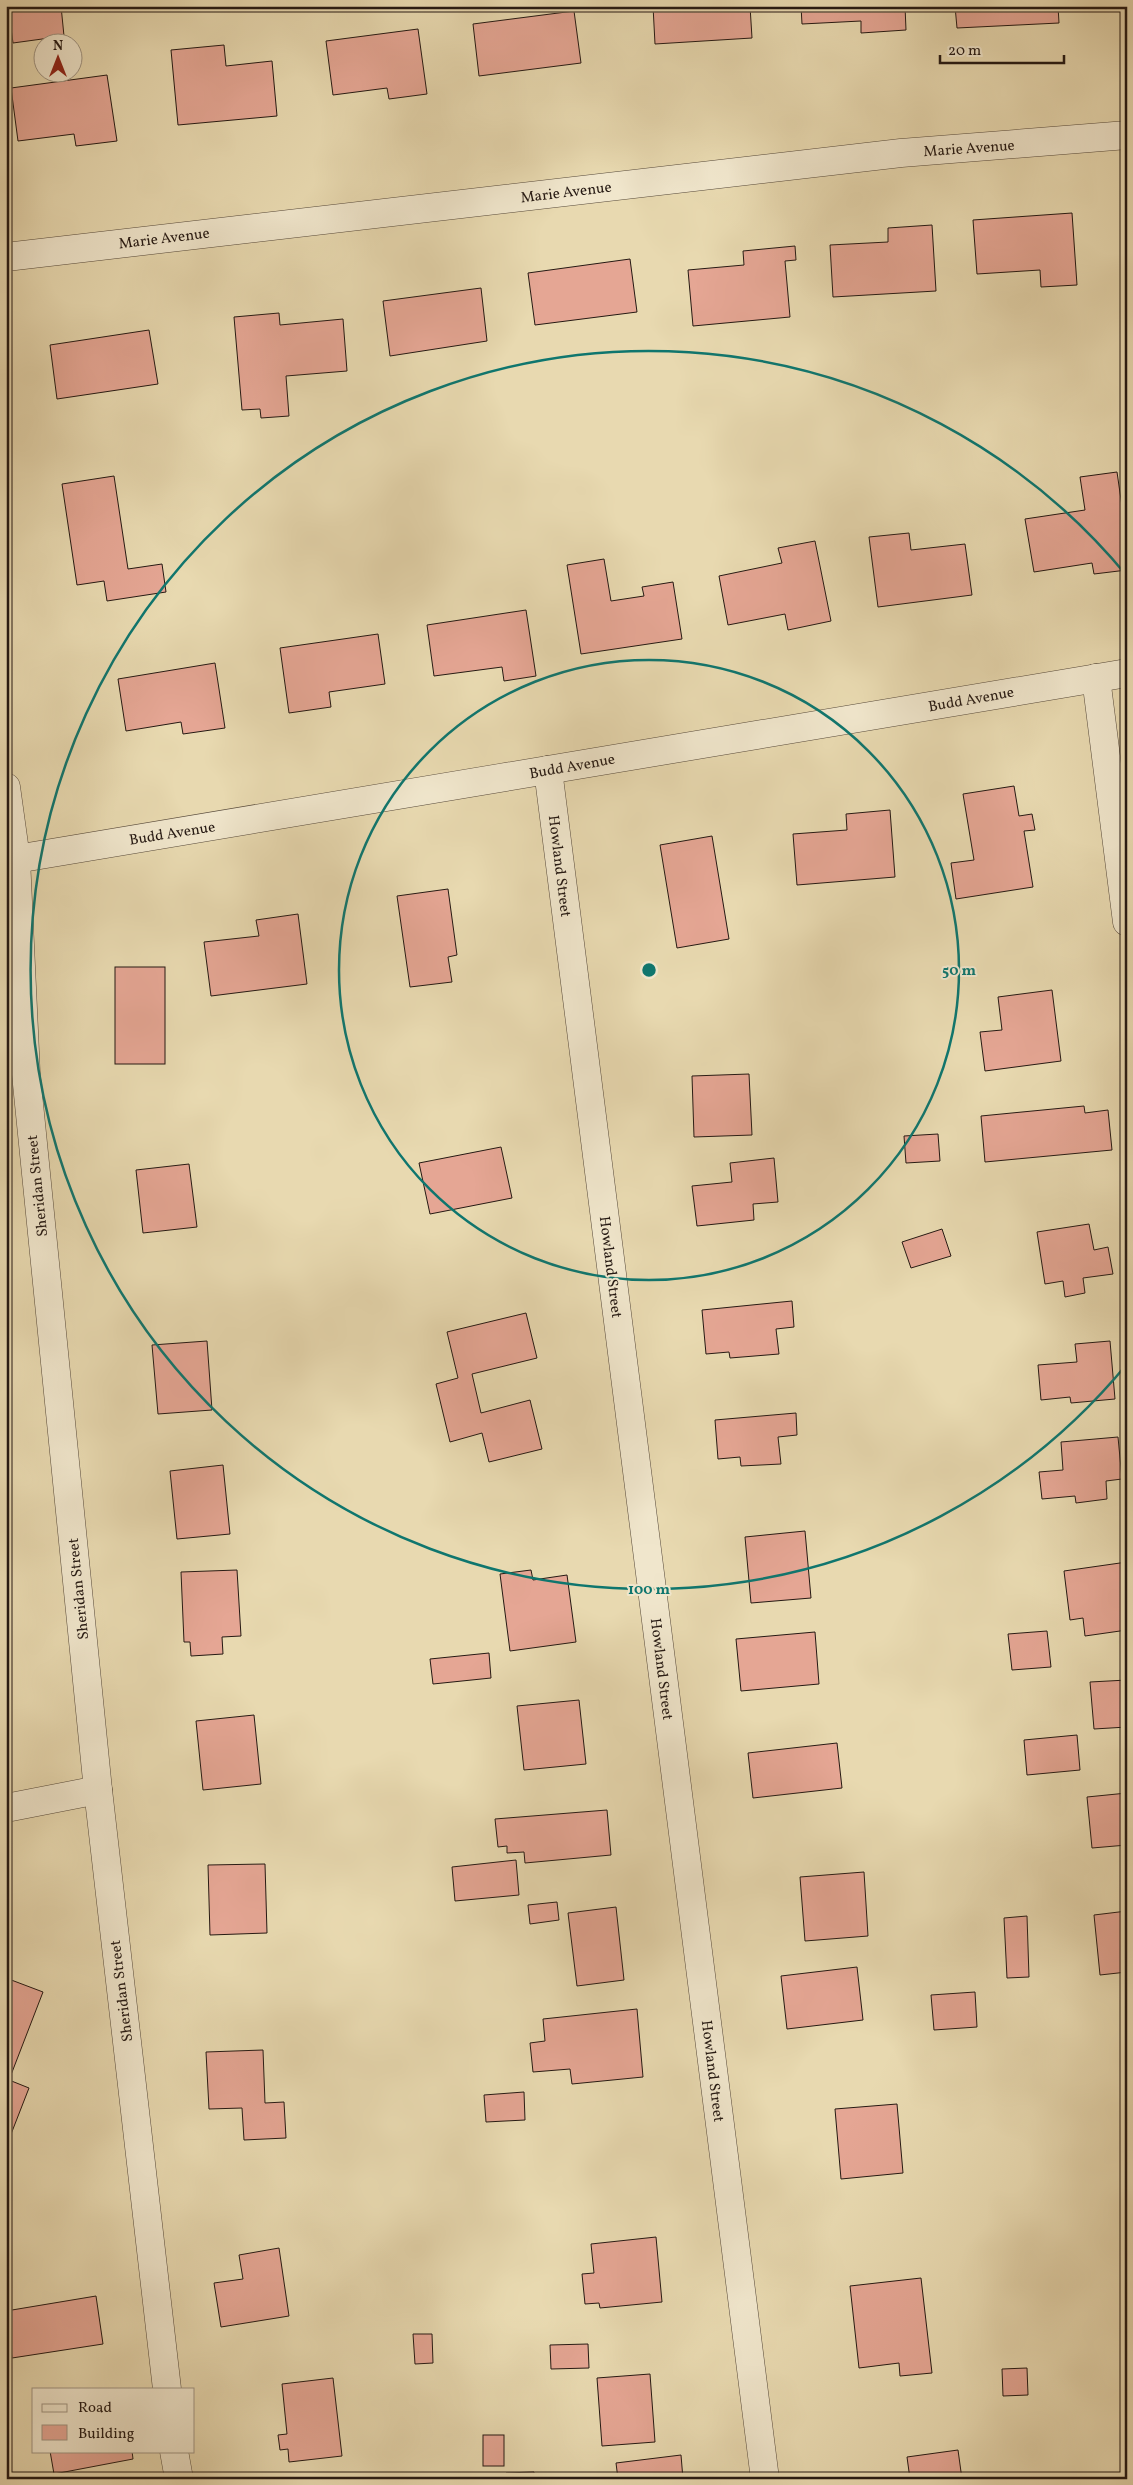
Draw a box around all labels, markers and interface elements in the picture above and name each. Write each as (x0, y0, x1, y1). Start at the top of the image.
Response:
north arrow (32, 32, 82, 82)
scale bar (940, 32, 1064, 64)
text: N (53, 37, 63, 56)
text: 20 m (948, 41, 981, 62)
street label: Marie Avenue (923, 136, 1015, 163)
street label: Marie Avenue (520, 177, 613, 209)
street label: Marie Avenue (118, 223, 211, 255)
street label: Budd Avenue (927, 683, 1016, 718)
street label: Budd Avenue (528, 750, 617, 785)
street label: Howland Street (542, 814, 575, 918)
street label: Budd Avenue (128, 817, 217, 852)
centre of rings (640, 961, 658, 979)
text: 50 m (942, 961, 976, 982)
street label: Sheridan Street (23, 1134, 54, 1238)
street label: Howland Street (593, 1215, 626, 1319)
street label: Sheridan Street (64, 1537, 95, 1641)
text: 100 m (628, 1580, 671, 1601)
street label: Howland Street (644, 1617, 677, 1721)
street label: Sheridan Street (106, 1939, 139, 2043)
street label: Howland Street (695, 2019, 728, 2123)
legend (32, 2388, 195, 2452)
text: Road (78, 2398, 112, 2419)
text: Building (78, 2424, 135, 2445)

